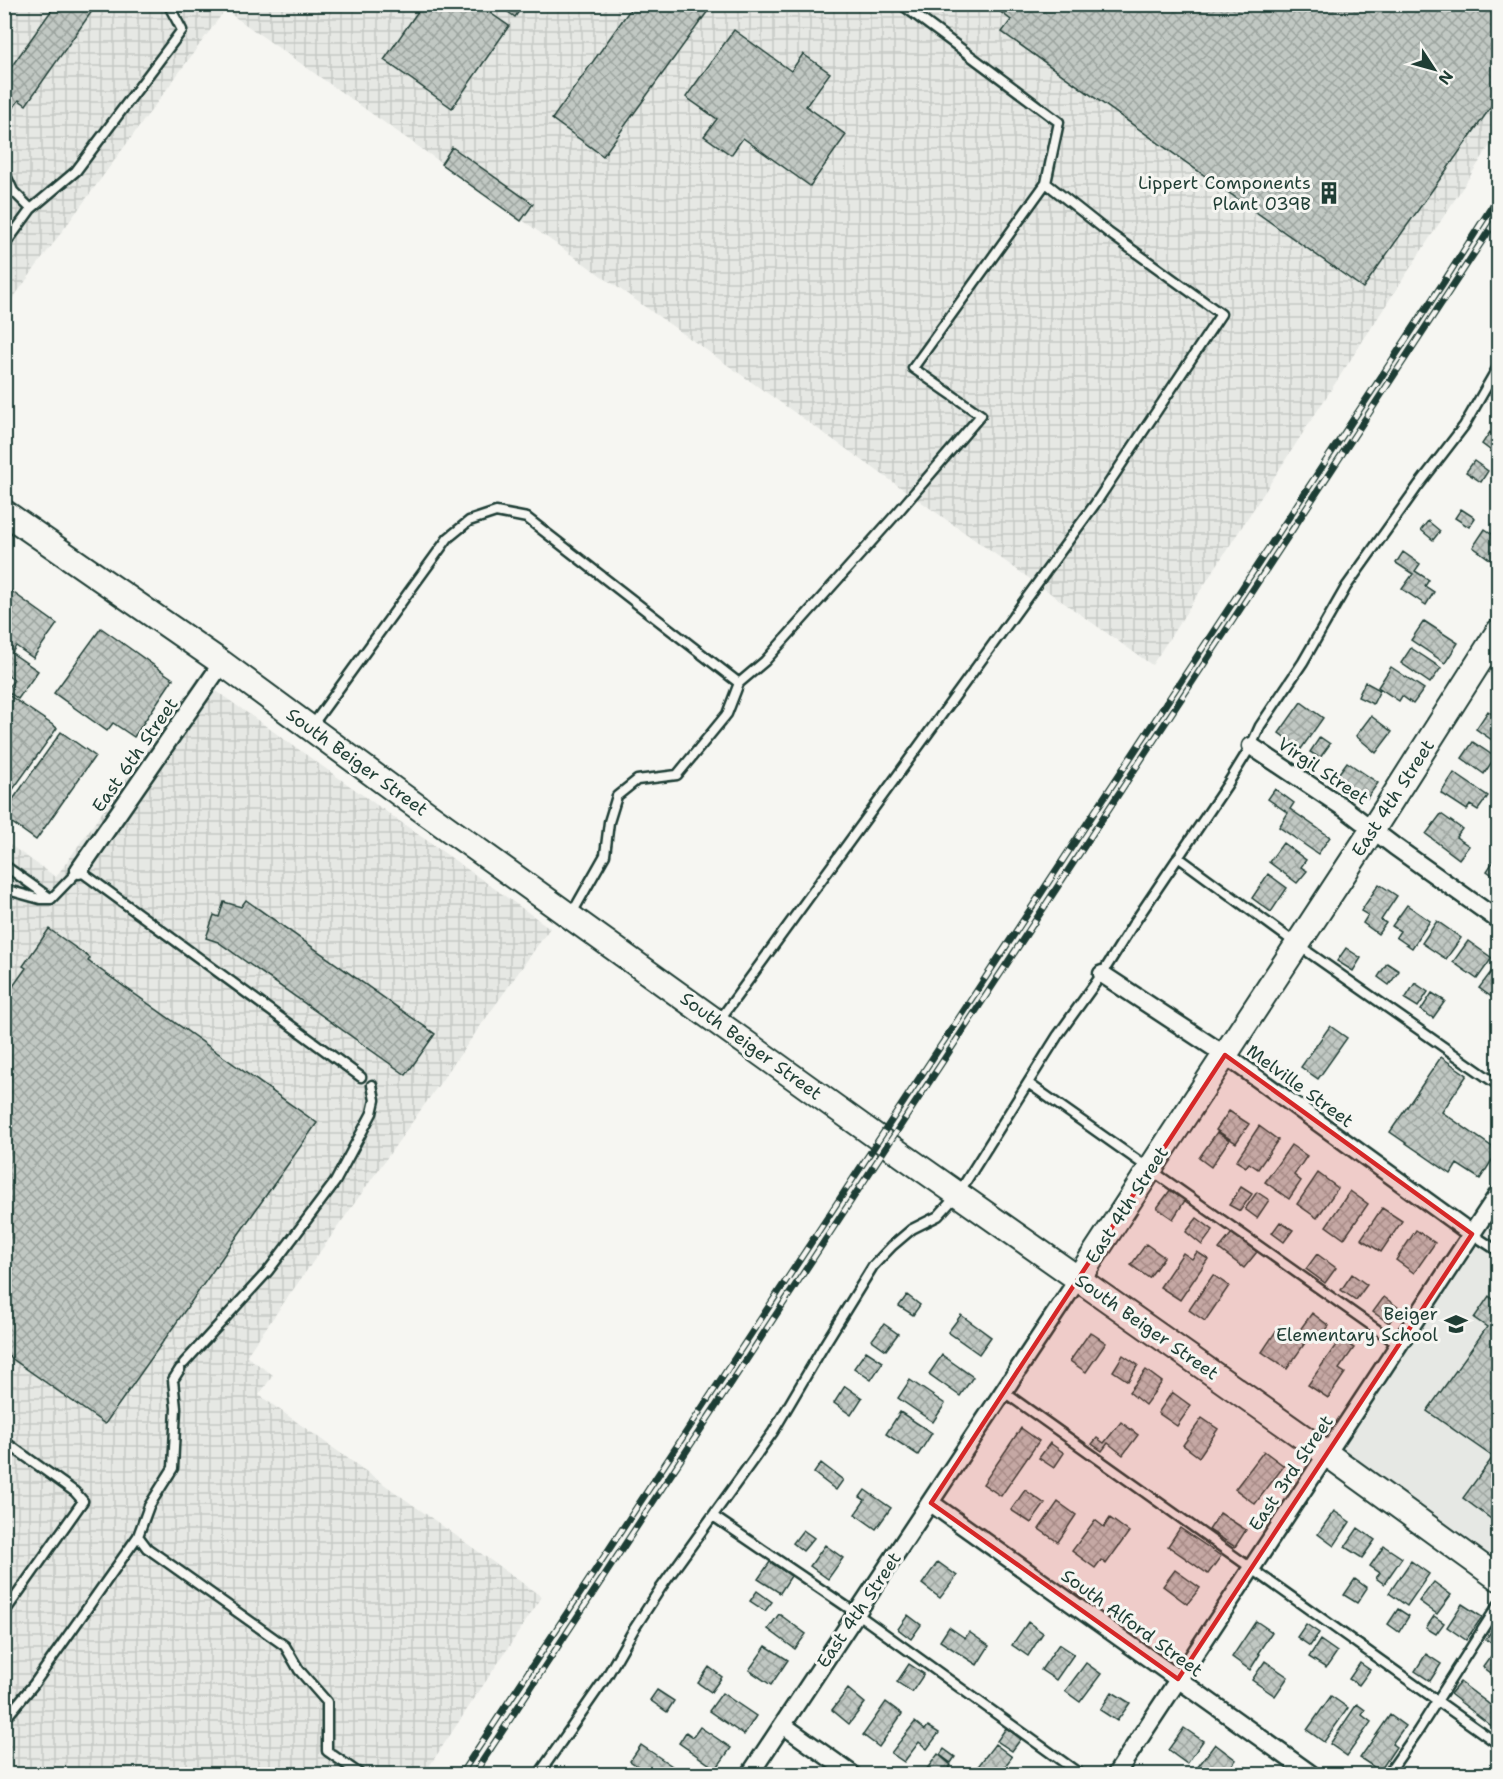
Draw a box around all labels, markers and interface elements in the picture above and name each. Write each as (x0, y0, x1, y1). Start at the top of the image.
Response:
north arrow (1404, 39, 1464, 99)
text: N (1434, 66, 1458, 89)
place label: Lippert Components Plant 039B (1138, 171, 1311, 216)
building icon: Lippert Components Plant 039B (1316, 180, 1342, 206)
street label: East 6th Street (87, 693, 184, 817)
street label: South Beiger Street (281, 702, 433, 822)
street label: Virgil Street (1273, 732, 1373, 810)
street label: East 4th Street (1346, 735, 1440, 861)
street label: South Beiger Street (675, 986, 827, 1106)
street label: Melville Street (1242, 1039, 1358, 1133)
street label: East 4th Street (1080, 1142, 1174, 1268)
street label: South Beiger Street (1071, 1269, 1223, 1386)
place label: Beiger Elementary School (1276, 1302, 1439, 1347)
school or university icon: Beiger Elementary School (1443, 1311, 1469, 1337)
street label: East 3rd Street (1243, 1410, 1339, 1536)
street label: East 4th Street (811, 1547, 907, 1673)
street label: South Alford Street (1057, 1564, 1208, 1683)

